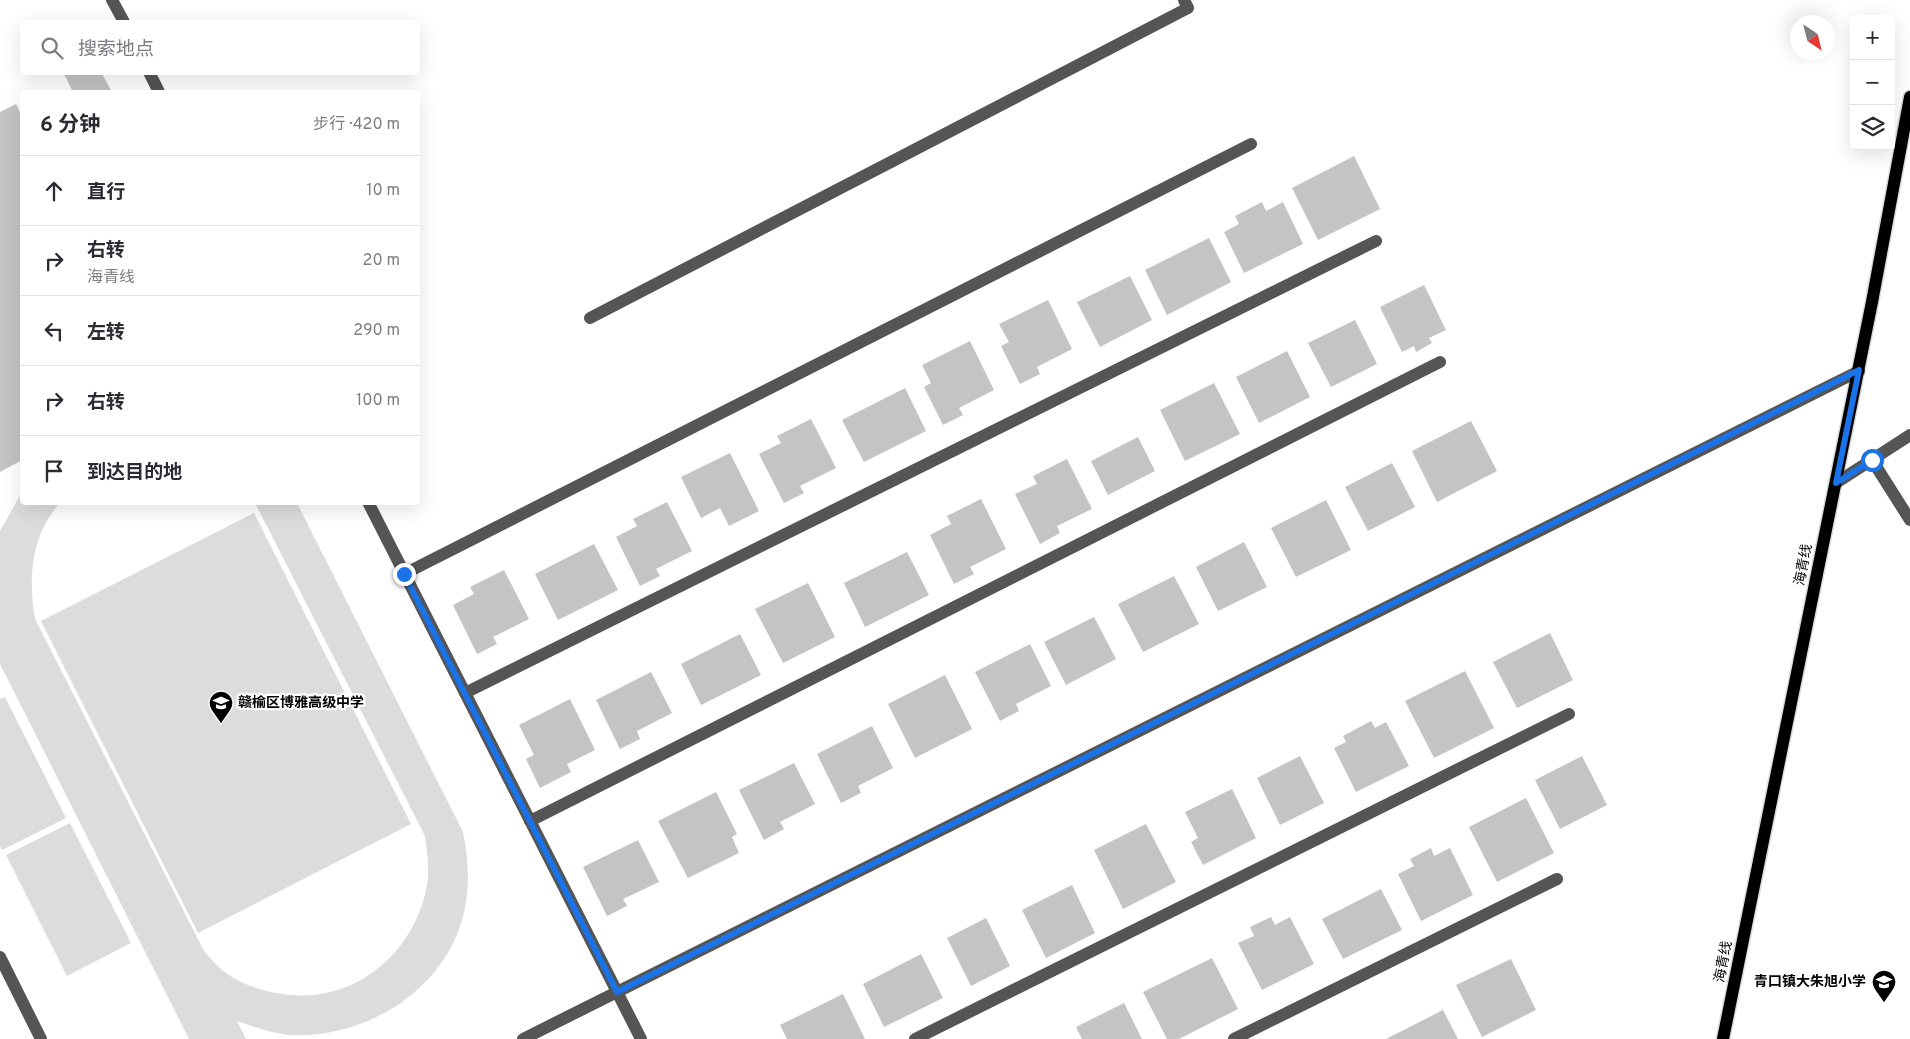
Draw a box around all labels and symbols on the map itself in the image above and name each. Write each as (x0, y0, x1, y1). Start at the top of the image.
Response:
north arrow (1790, 15, 1835, 60)
route start (1861, 449, 1884, 472)
street label: 海青线 (1792, 543, 1816, 587)
route end (393, 563, 416, 586)
school or university icon: 赣榆区博雅高级中学 (208, 690, 234, 724)
place label: 赣榆区博雅高级中学 (238, 694, 364, 712)
street label: 海青线 (1712, 940, 1736, 984)
school or university icon: 青口镇大朱旭小学 (1871, 969, 1897, 1003)
place label: 青口镇大朱旭小学 (1754, 973, 1866, 991)

